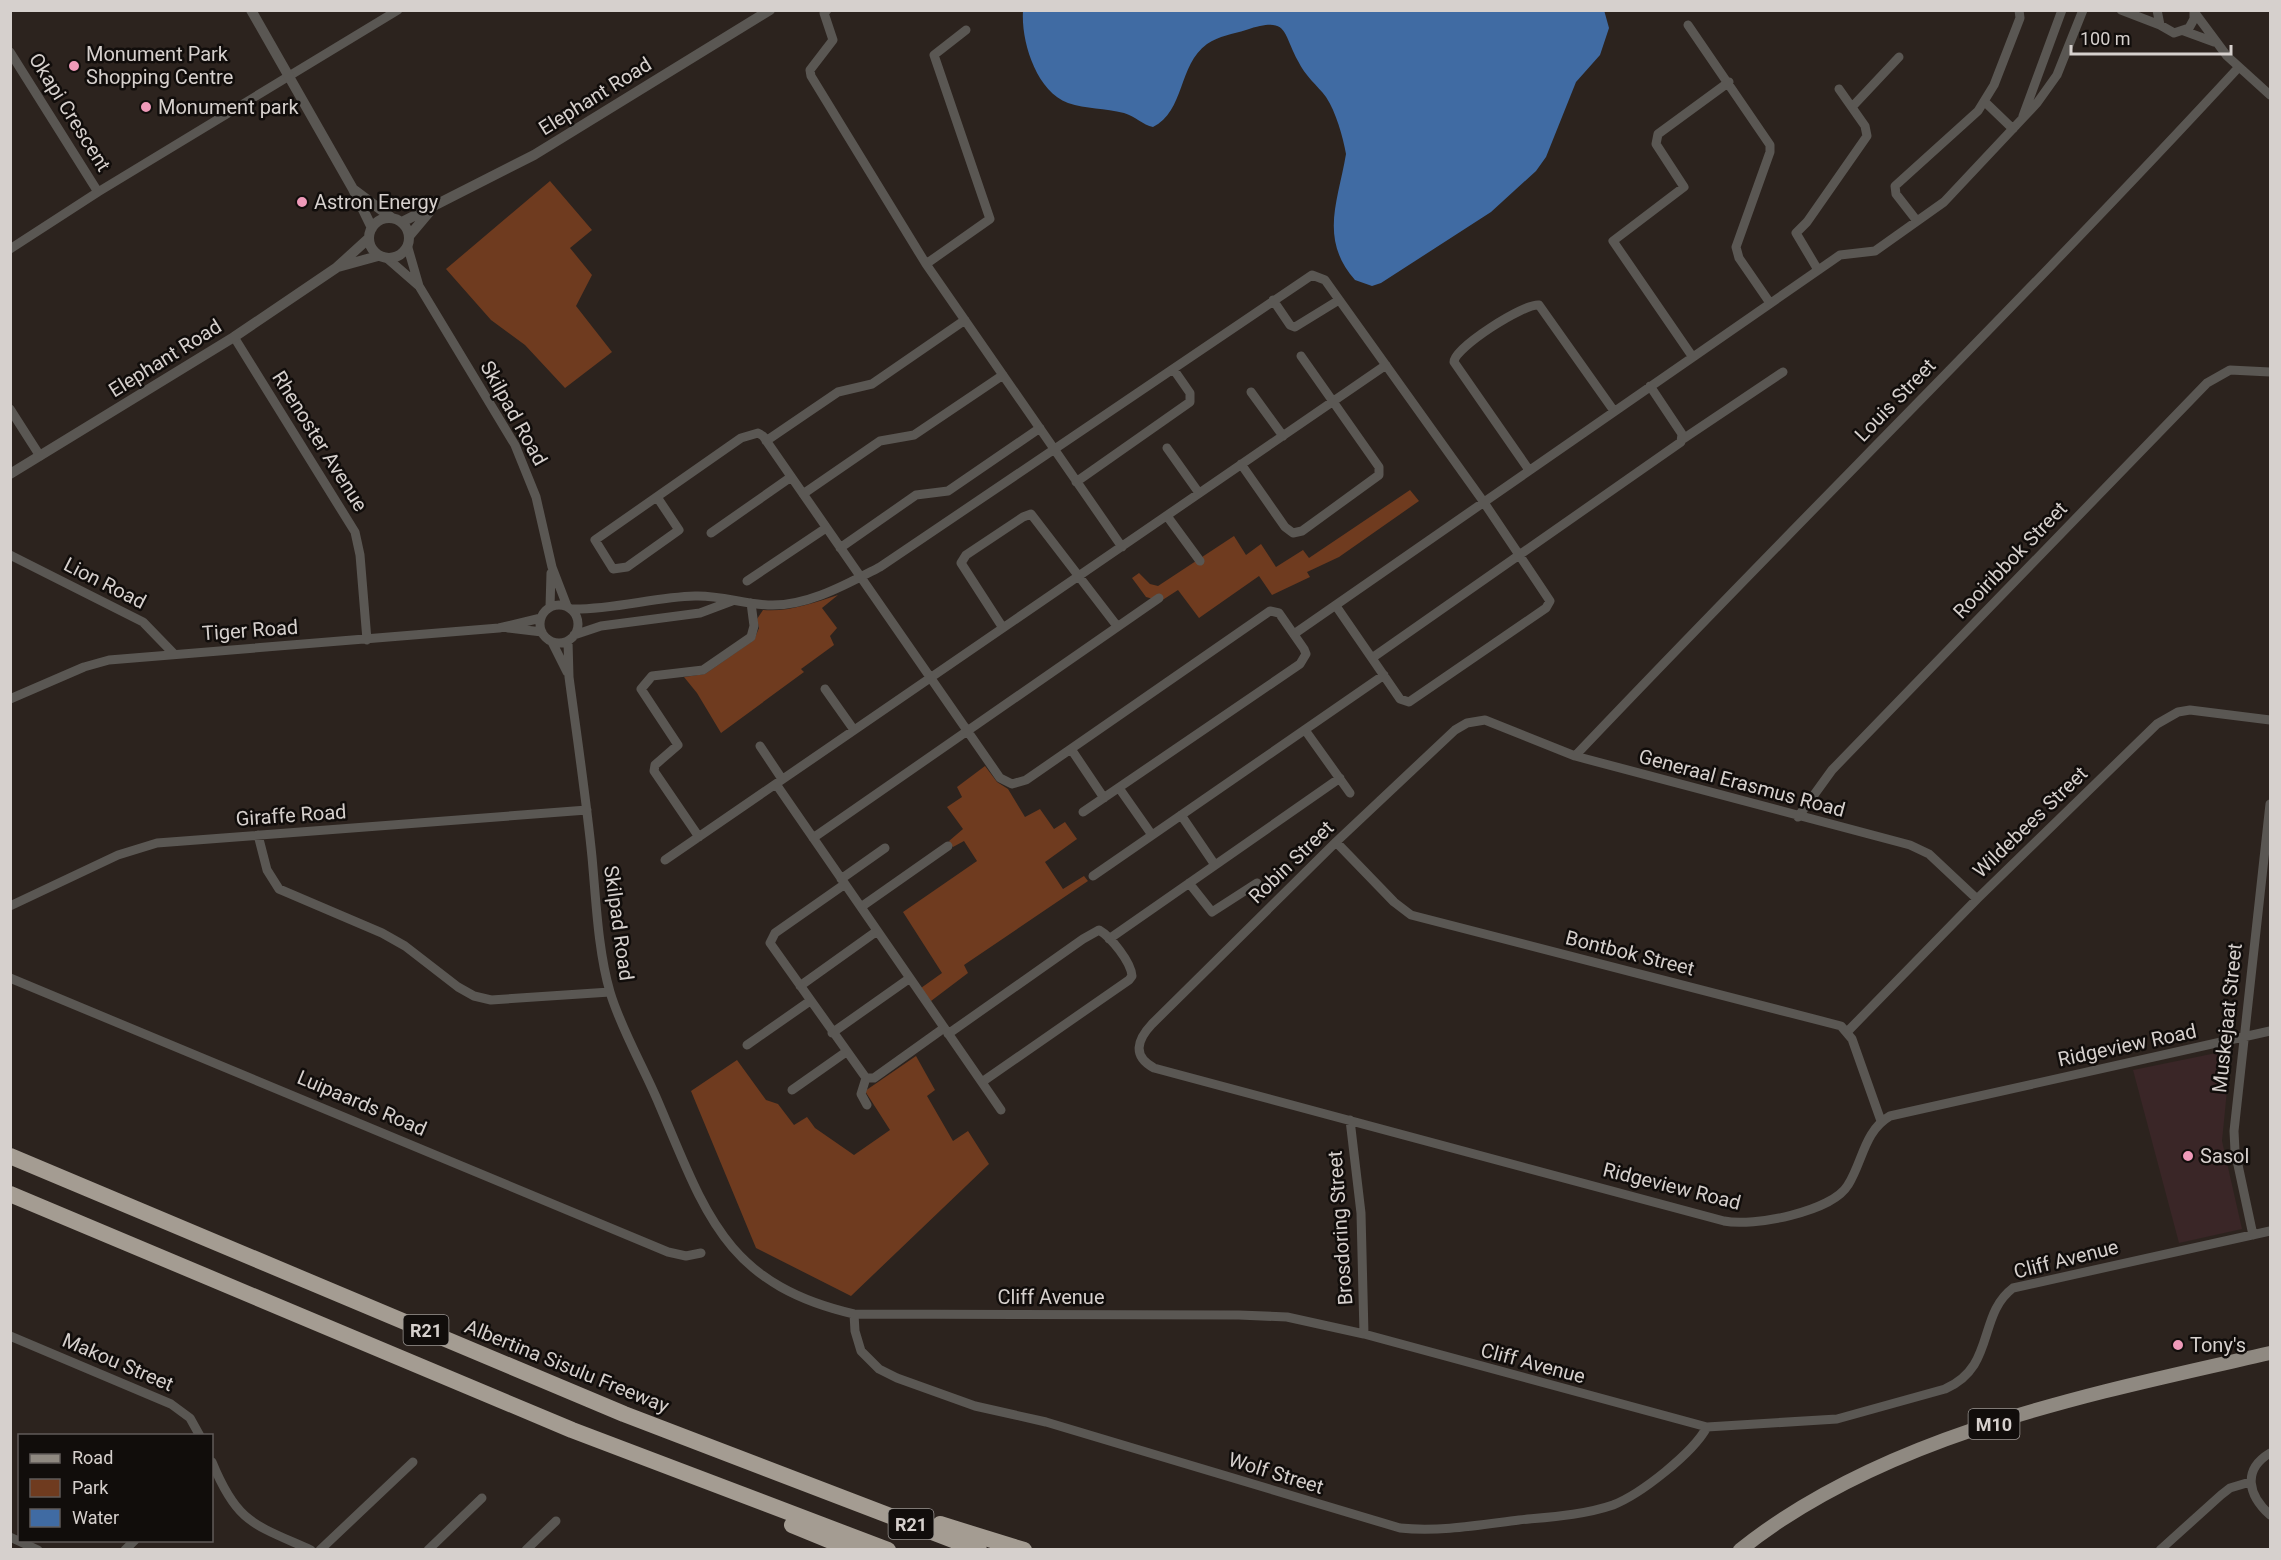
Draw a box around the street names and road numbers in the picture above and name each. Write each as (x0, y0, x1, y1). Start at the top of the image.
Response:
street label: Okapi Crescent (24, 48, 116, 176)
street label: Elephant Road (534, 52, 656, 140)
street label: Elephant Road (104, 314, 226, 402)
street label: Louis Street (1850, 353, 1940, 447)
street label: Skilpad Road (475, 356, 553, 470)
street label: Rhenoster Avenue (267, 366, 373, 516)
street label: Rooiribbok Street (1948, 496, 2072, 624)
street label: Lion Road (60, 552, 150, 614)
street label: Tiger Road (201, 615, 299, 645)
street label: Generaal Erasmus Road (1636, 744, 1848, 822)
street label: Wildebees Street (1968, 761, 2092, 883)
street label: Giraffe Road (235, 799, 347, 831)
street label: Robin Street (1244, 816, 1338, 908)
street label: Skilpad Road (599, 864, 639, 982)
street label: Bontbok Street (1563, 925, 1697, 981)
street label: Muskejaat Street (2207, 942, 2247, 1094)
street label: Ridgeview Road (2055, 1019, 2199, 1071)
street label: Luipaards Road (294, 1065, 430, 1141)
street label: Brosdoring Street (1323, 1150, 1357, 1306)
street label: Ridgeview Road (1601, 1157, 1743, 1215)
street label: Cliff Avenue (2011, 1234, 2121, 1284)
street label: Cliff Avenue (997, 1285, 1105, 1309)
street label: Albertina Sisulu Freeway (461, 1314, 673, 1418)
road number: R21 (404, 1315, 448, 1345)
street label: Makou Street (59, 1328, 177, 1396)
street label: Cliff Avenue (1478, 1338, 1588, 1388)
road number: M10 (1968, 1409, 2020, 1439)
street label: Wolf Street (1225, 1447, 1327, 1499)
road number: R21 (888, 1509, 934, 1539)

